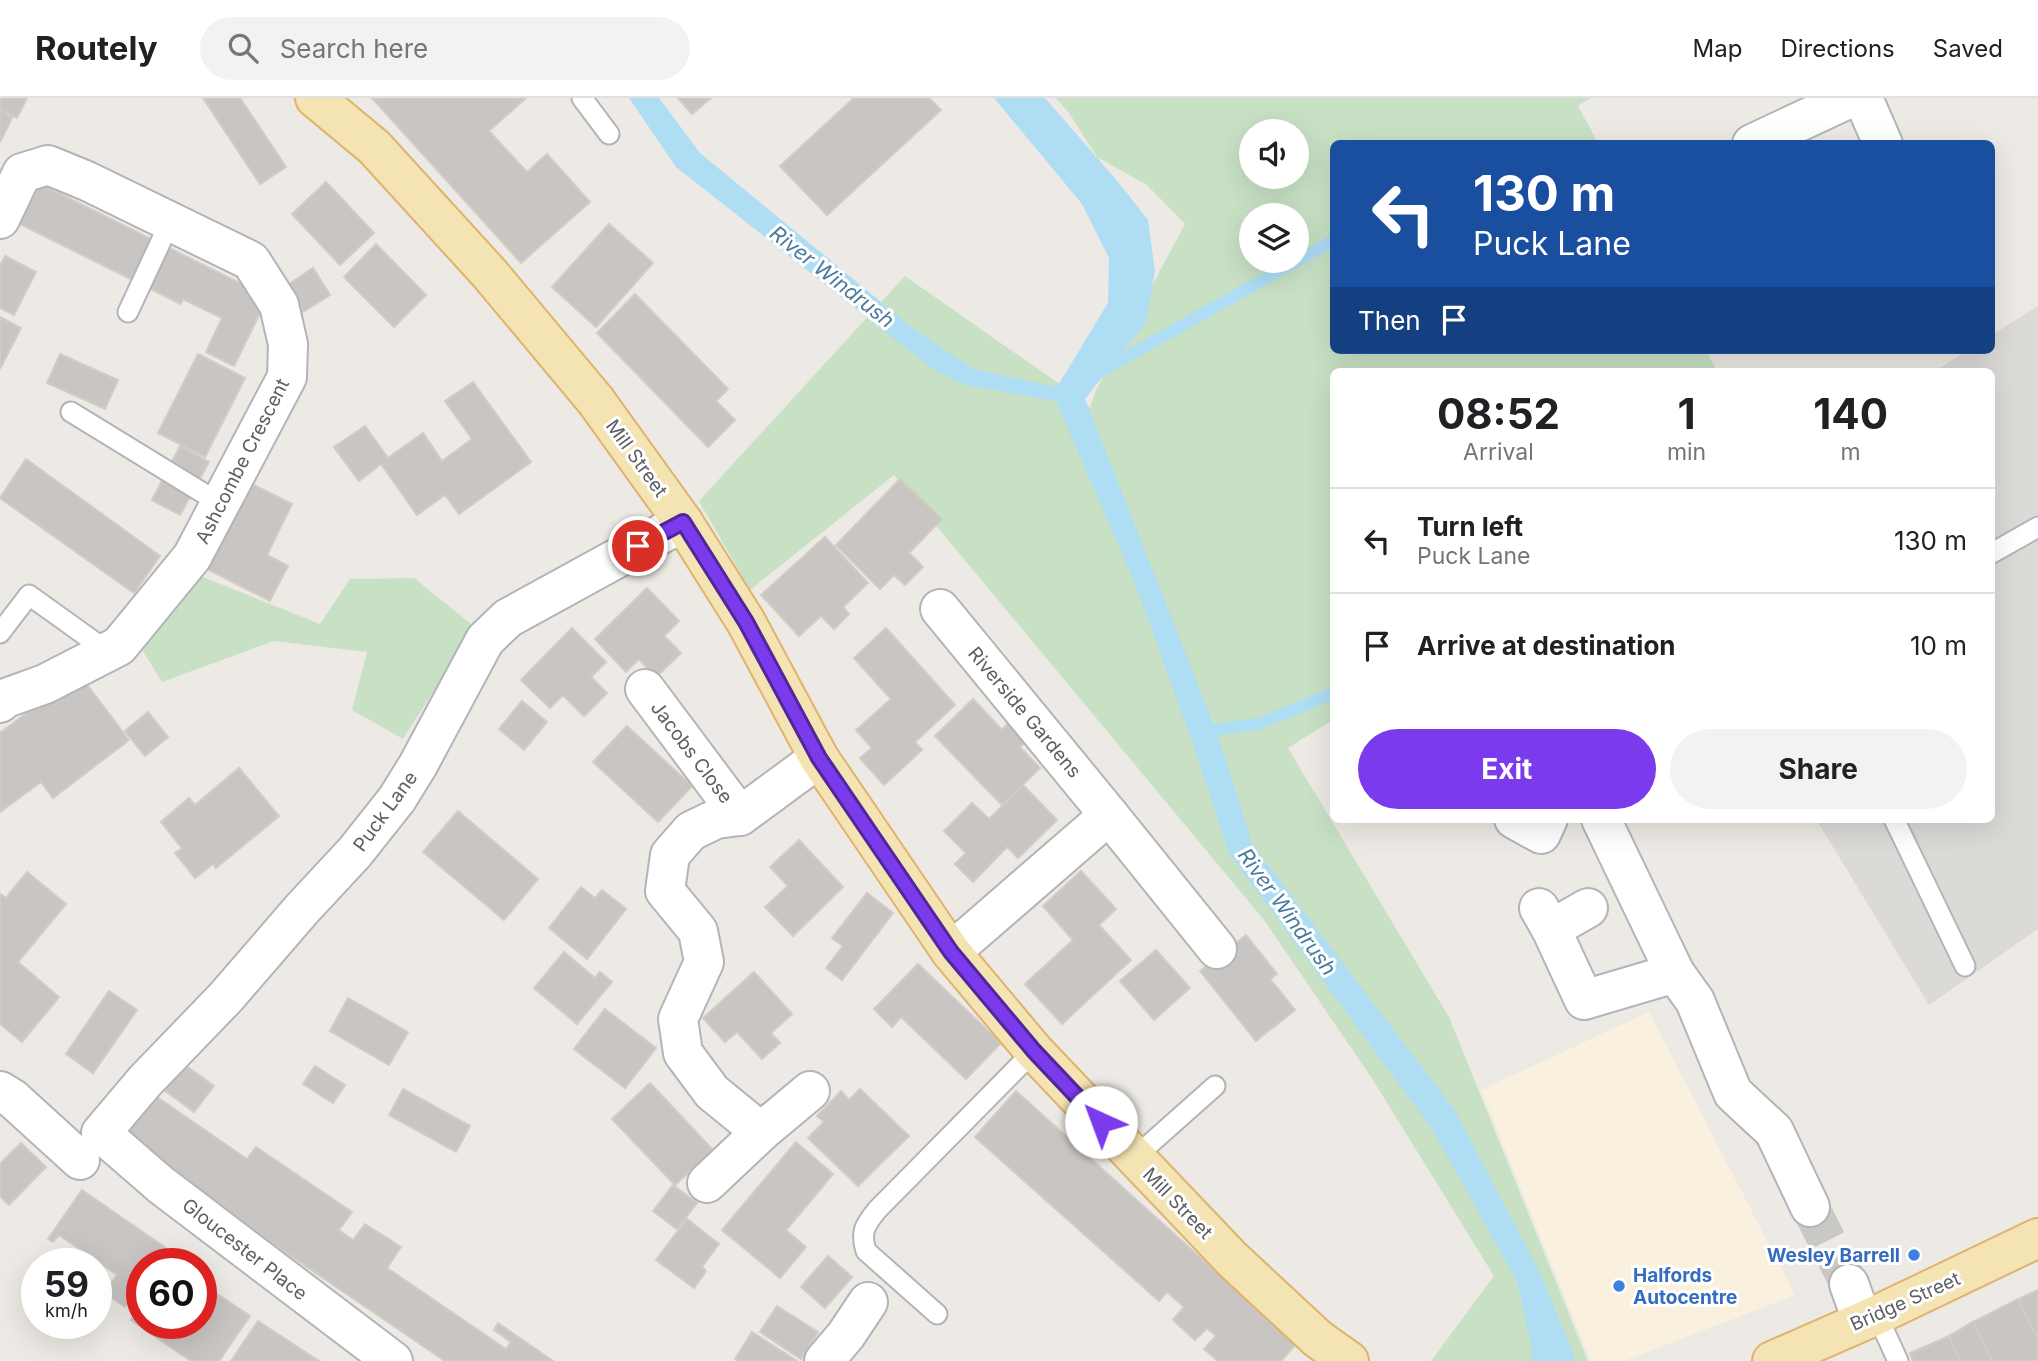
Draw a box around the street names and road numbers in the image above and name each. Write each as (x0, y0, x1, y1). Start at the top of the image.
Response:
street label: Ashcombe Crescent (191, 375, 294, 548)
street label: Mill Street (601, 415, 672, 501)
street label: Riverside Gardens (963, 642, 1086, 782)
street label: Jacobs Close (646, 697, 737, 808)
street label: Puck Lane (349, 767, 422, 856)
street label: Mill Street (1138, 1163, 1217, 1244)
street label: Gloucester Place (178, 1193, 312, 1305)
street label: Bridge Street (1847, 1267, 1964, 1336)

